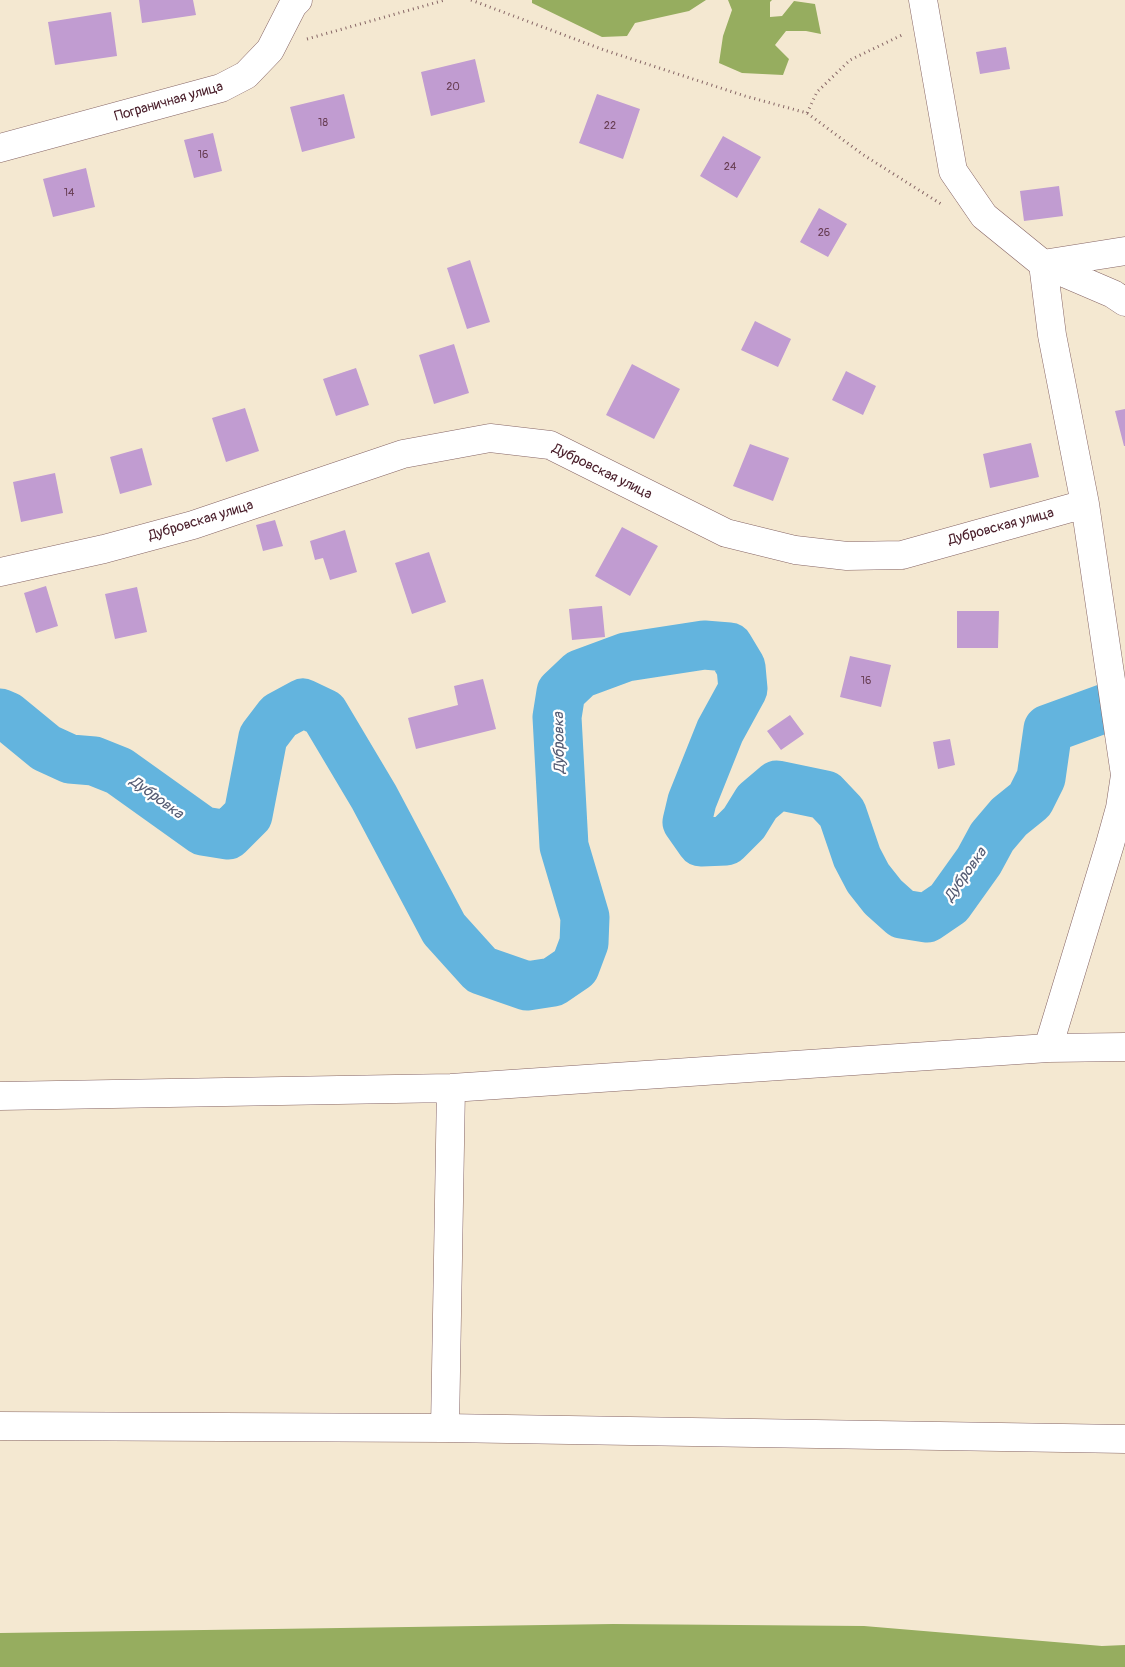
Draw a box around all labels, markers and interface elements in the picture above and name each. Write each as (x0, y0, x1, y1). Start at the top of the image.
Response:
street label: Пограничная улица (113, 78, 225, 126)
house number: 20 (446, 80, 460, 94)
house number: 18 (318, 116, 328, 130)
house number: 22 (604, 119, 616, 133)
house number: 16 (198, 148, 208, 162)
house number: 24 (724, 160, 736, 174)
house number: 14 (64, 186, 74, 200)
house number: 26 (818, 226, 830, 240)
street label: Дубровская улица (549, 441, 655, 503)
street label: Дубровская улица (147, 497, 255, 545)
street label: Дубровская улица (946, 505, 1056, 549)
house number: 16 (861, 674, 871, 688)
water label: Дубровка (550, 712, 570, 774)
water label: Дубровка (126, 773, 186, 823)
water label: Дубровка (941, 845, 991, 905)

